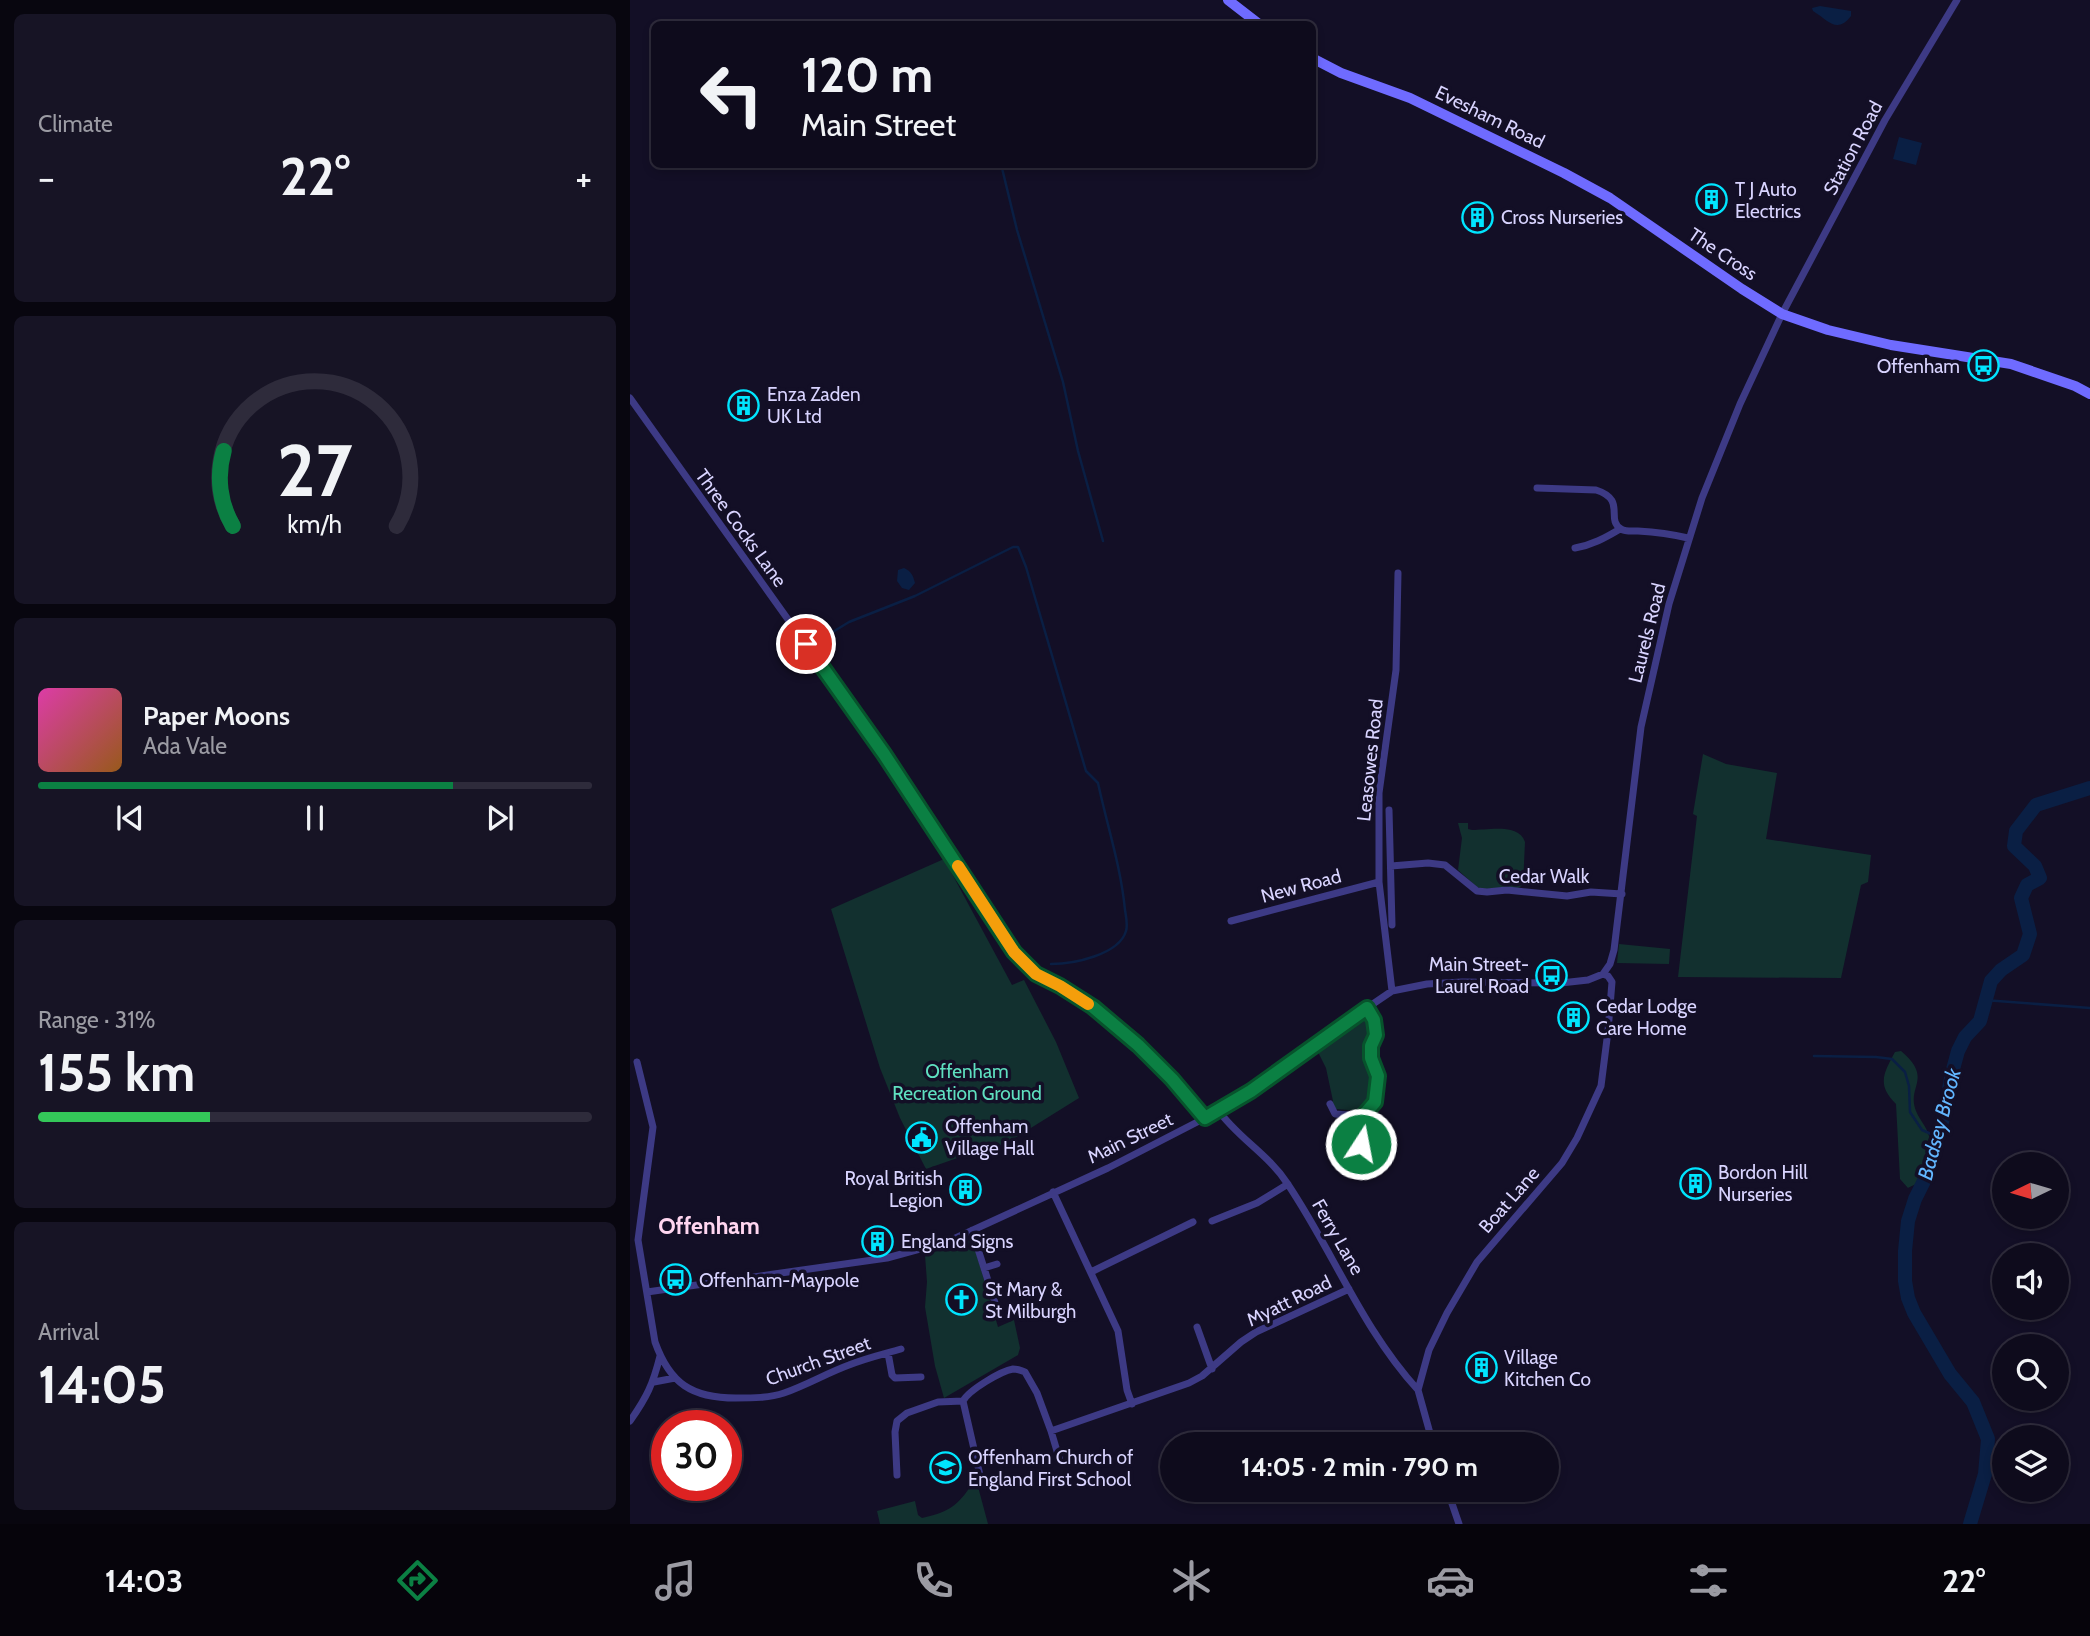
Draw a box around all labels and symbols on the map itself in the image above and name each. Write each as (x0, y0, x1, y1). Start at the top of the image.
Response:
street label: Evesham Road (1432, 81, 1548, 153)
street label: Station Road (1819, 97, 1887, 199)
place label: T J Auto Electrics (1735, 178, 1801, 223)
building icon: T J Auto Electrics (1695, 183, 1729, 217)
building icon: Cross Nurseries (1461, 200, 1495, 234)
place label: Cross Nurseries (1501, 206, 1623, 229)
street label: The Cross (1684, 223, 1762, 285)
bus stop icon: Offenham (1966, 349, 2000, 383)
place label: Offenham (1877, 355, 1960, 378)
place label: Enza Zaden UK Ltd (767, 383, 861, 428)
building icon: Enza Zaden UK Ltd (727, 388, 761, 422)
street label: Three Cocks Lane (691, 465, 792, 592)
street label: Laurels Road (1624, 581, 1670, 685)
pin (776, 614, 836, 674)
street label: Leasowes Road (1352, 698, 1388, 822)
street label: New Road (1258, 864, 1344, 908)
street label: Cedar Walk (1499, 865, 1590, 888)
place label: Main Street- Laurel Road (1429, 953, 1529, 998)
bus stop icon: Main Street- Laurel Road (1535, 958, 1569, 992)
place label: Cedar Lodge Care Home (1596, 995, 1697, 1040)
building icon: Cedar Lodge Care Home (1556, 1000, 1590, 1034)
park label: Offenham Recreation Ground (892, 1060, 1042, 1105)
water label: Badsey Brook (1912, 1065, 1966, 1182)
street label: Main Street (1084, 1107, 1177, 1169)
position arrow (1324, 1107, 1398, 1181)
place label: Offenham Village Hall (945, 1115, 1035, 1160)
public building icon: Offenham Village Hall (905, 1120, 939, 1154)
north arrow (1992, 1152, 2068, 1228)
place label: Bordon Hill Nurseries (1718, 1161, 1808, 1206)
street label: Boat Lane (1474, 1162, 1544, 1238)
building icon: Bordon Hill Nurseries (1678, 1166, 1712, 1200)
place label: Royal British Legion (844, 1167, 943, 1212)
building icon: Royal British Legion (949, 1172, 983, 1206)
street label: Ferry Lane (1307, 1195, 1369, 1279)
district label: Offenham (658, 1212, 760, 1240)
building icon: England Signs (861, 1224, 895, 1258)
place label: England Signs (901, 1230, 1014, 1253)
bus stop icon: Offenham-Maypole (659, 1263, 693, 1297)
place label: Offenham-Maypole (699, 1269, 859, 1292)
street label: Myatt Road (1243, 1271, 1335, 1331)
place label: St Mary & St Milburgh (985, 1278, 1076, 1323)
church icon: St Mary & St Milburgh (945, 1283, 979, 1317)
street label: Church Street (763, 1331, 874, 1391)
place label: Village Kitchen Co (1504, 1346, 1591, 1391)
building icon: Village Kitchen Co (1464, 1351, 1498, 1385)
speed limit sign: 30 (651, 1410, 742, 1501)
place label: Offenham Church of England First School (968, 1446, 1134, 1491)
school or university icon: Offenham Church of England First School (928, 1451, 962, 1485)

